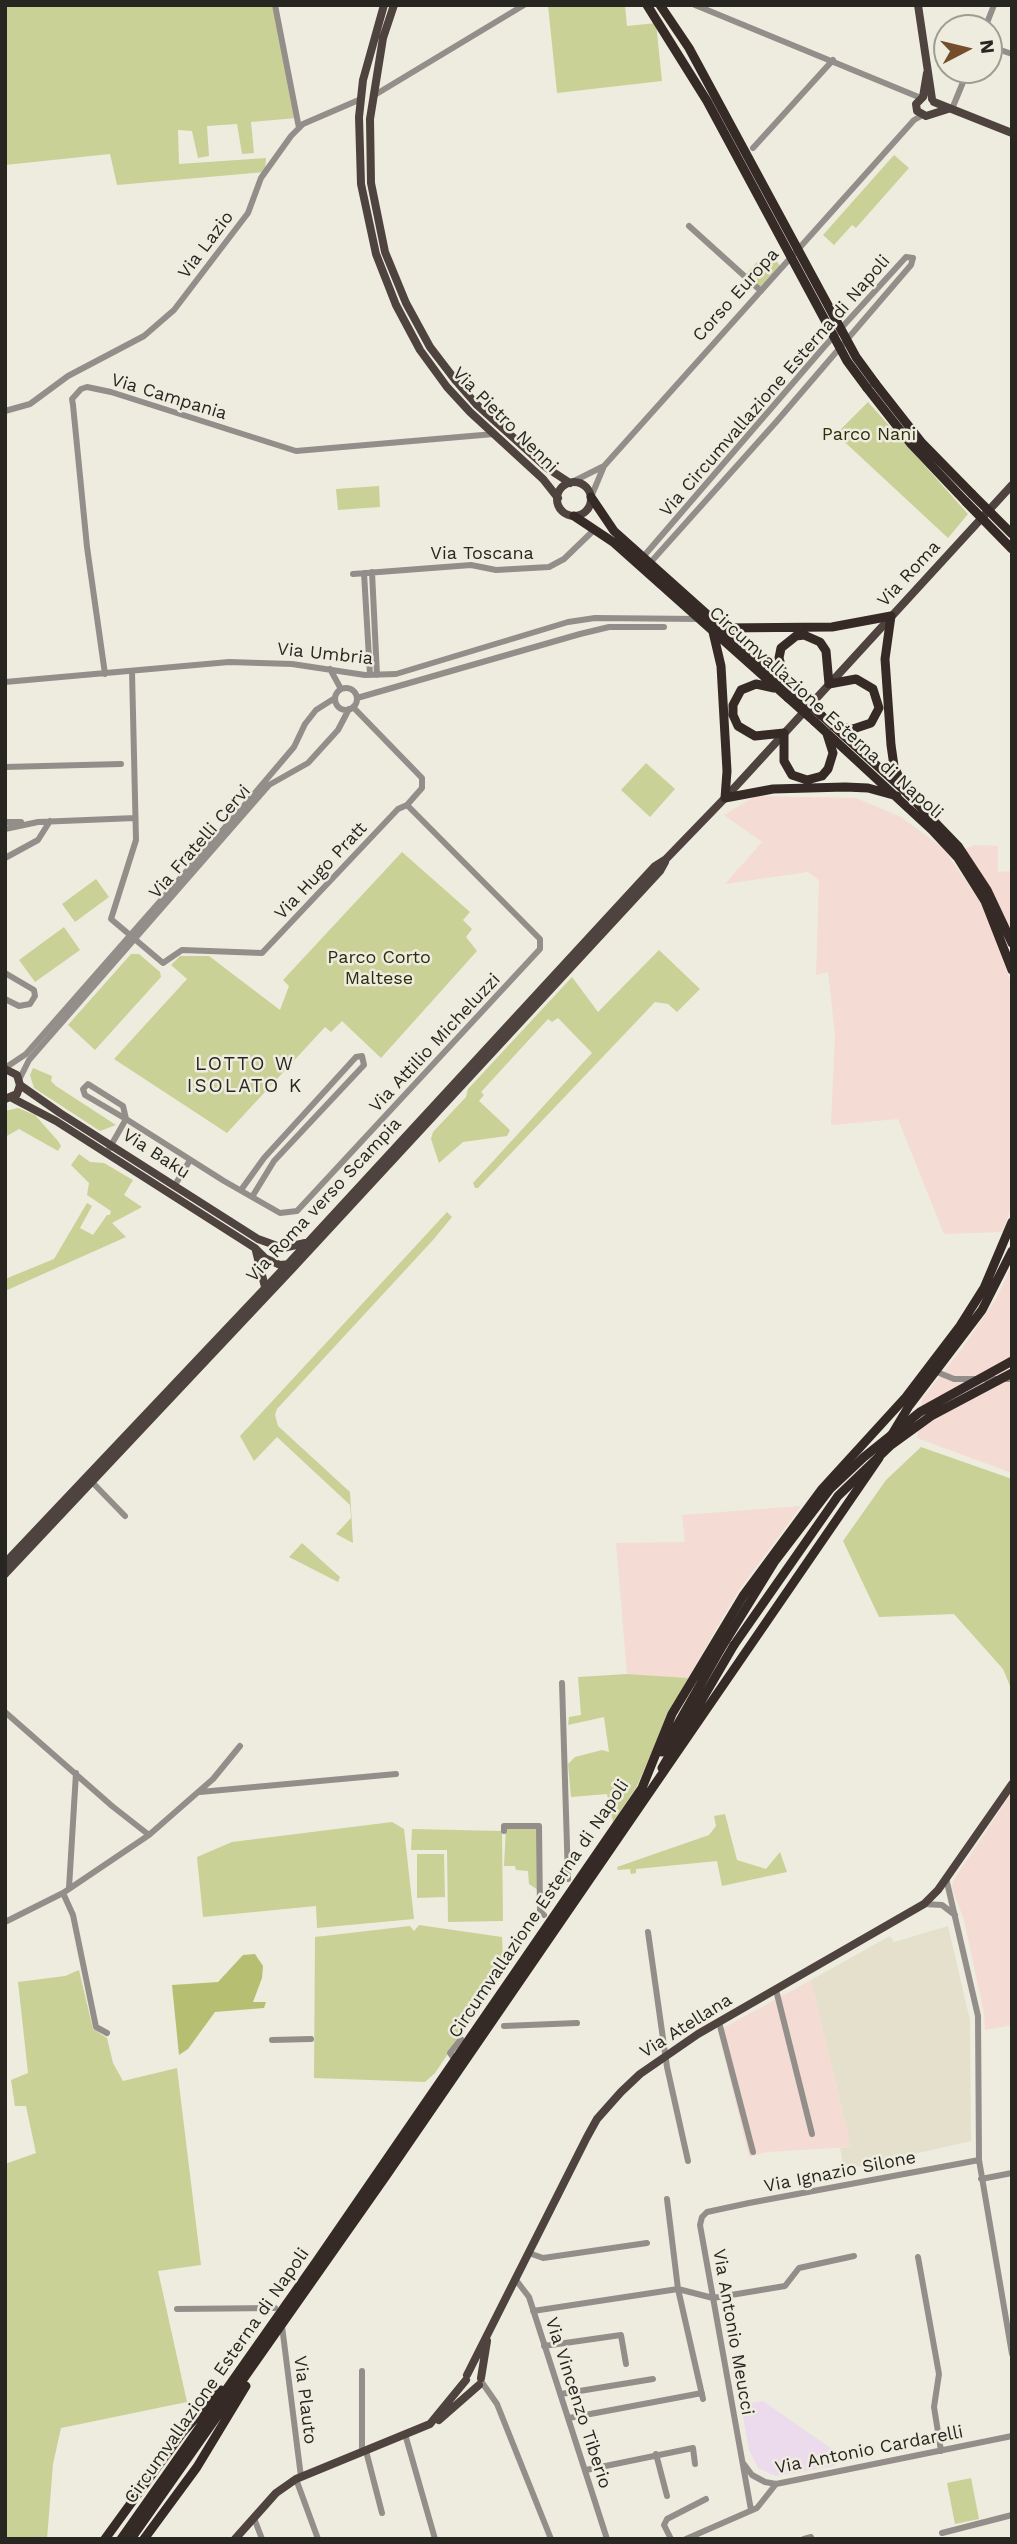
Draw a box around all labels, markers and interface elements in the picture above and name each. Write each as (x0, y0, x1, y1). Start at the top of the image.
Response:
north arrow (933, 14, 1003, 84)
text: N (975, 38, 1000, 55)
street label: Via Lazio (174, 207, 238, 283)
street label: Corso Europa (688, 244, 784, 346)
street label: Via Circumvallazione Esterna di Napoli (655, 251, 895, 521)
street label: Via Pietro Nenni (448, 363, 562, 477)
street label: Via Campania (108, 369, 230, 425)
park label: Parco Nani (822, 424, 916, 446)
street label: Via Roma (873, 536, 945, 612)
street label: Via Toscana (430, 543, 534, 565)
street label: Circumvallazione Esterna di Napoli (705, 602, 947, 824)
street label: Via Umbria (276, 638, 374, 670)
street label: Via Fratelli Cervi (145, 781, 255, 903)
street label: Via Hugo Pratt (270, 818, 372, 924)
park label: Parco Corto Maltese (327, 947, 431, 990)
street label: Via Attilio Micheluzzi (365, 969, 505, 1117)
district label: LOTTO W ISOLATO K (188, 1053, 302, 1097)
street label: Via Roma verso Scampia (242, 1113, 406, 1287)
street label: Via Baku (118, 1124, 194, 1184)
street label: Circumvallazione Esterna di Napoli (444, 1776, 634, 2042)
street label: Via Atellana (636, 1989, 736, 2063)
street label: Via Ignazio Silone (762, 2147, 918, 2197)
street label: Circumvallazione Esterna di Napoli (120, 2244, 314, 2508)
street label: Via Antonio Meucci (708, 2247, 758, 2417)
street label: Via Vincenzo Tiberio (540, 2315, 616, 2491)
street label: Via Plauto (289, 2355, 321, 2445)
street label: Via Antonio Cardarelli (773, 2421, 965, 2479)

